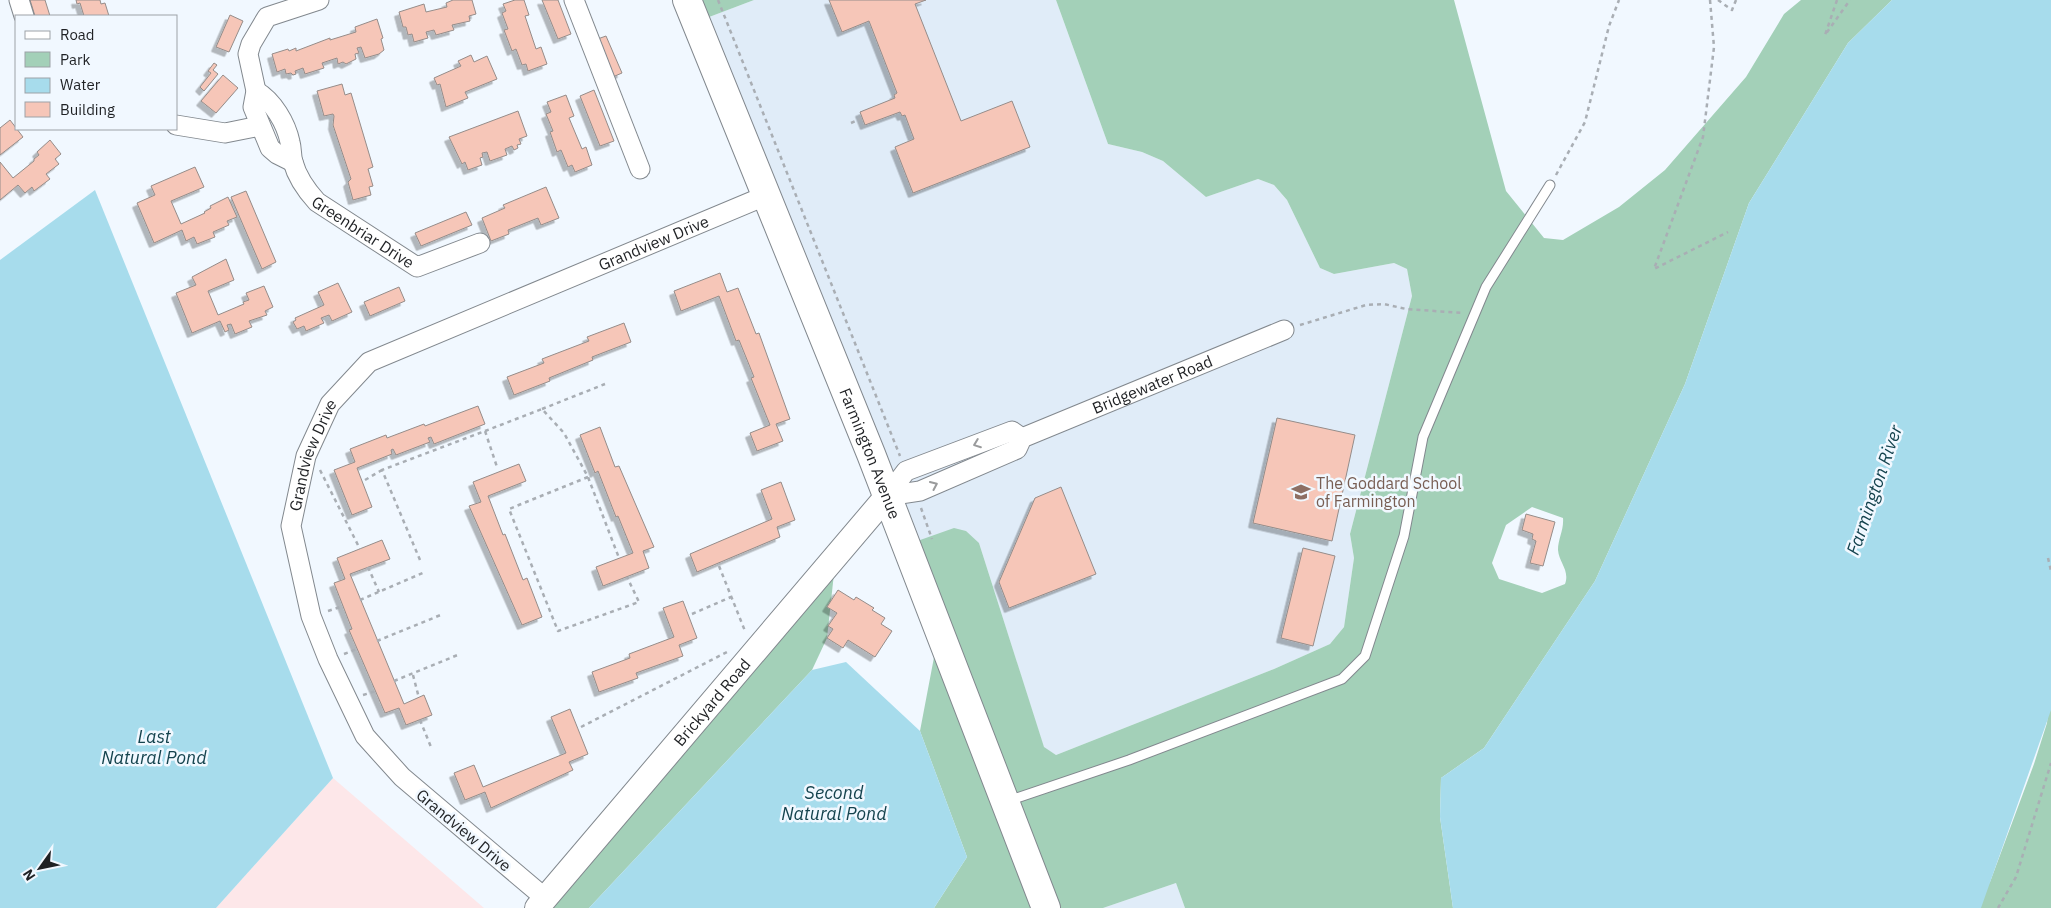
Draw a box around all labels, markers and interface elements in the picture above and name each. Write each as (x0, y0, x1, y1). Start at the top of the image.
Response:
legend (15, 15, 178, 130)
text: Road (60, 25, 95, 44)
text: Park (60, 50, 90, 69)
text: Water (60, 75, 101, 94)
text: Building (60, 100, 115, 119)
street label: Greenbriar Drive (308, 191, 418, 273)
street label: Grandview Drive (595, 211, 712, 275)
street label: Bridgewater Road (1089, 351, 1215, 418)
street label: Farmington Avenue (835, 385, 905, 522)
street label: Grandview Drive (285, 394, 341, 513)
water label: Farmington River (1841, 422, 1907, 558)
one-way arrow (974, 438, 982, 448)
place label: The Goddard School of Farmington (1316, 473, 1462, 511)
one-way arrow (929, 481, 938, 491)
school or university icon: The Goddard School of Farmington (1290, 481, 1312, 503)
street label: Brickyard Road (669, 654, 755, 750)
water label: Last Natural Pond (101, 725, 207, 769)
water label: Second Natural Pond (781, 781, 887, 825)
street label: Grandview Drive (413, 785, 516, 876)
north arrow (15, 843, 65, 893)
text: N (19, 866, 39, 884)

